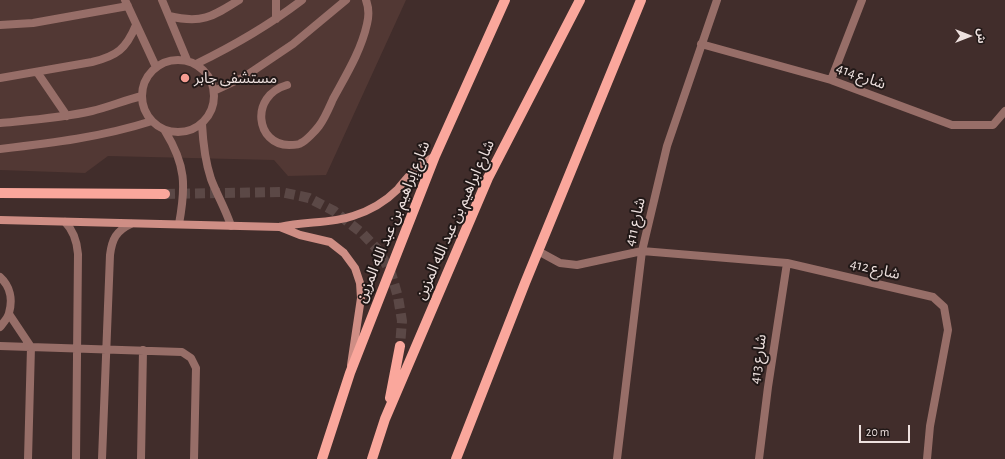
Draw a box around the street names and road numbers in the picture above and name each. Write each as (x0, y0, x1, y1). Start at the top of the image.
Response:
street label: شارع 414 (834, 59, 888, 93)
street label: شارع ابراهيم بن عبد الله المزين (412, 137, 498, 303)
street label: شارع إبراهيم بن عبد الله المزين (352, 138, 434, 306)
street label: شارع 411 (621, 196, 649, 248)
street label: شارع 412 (848, 255, 902, 283)
street label: شارع 413 (746, 333, 770, 385)

